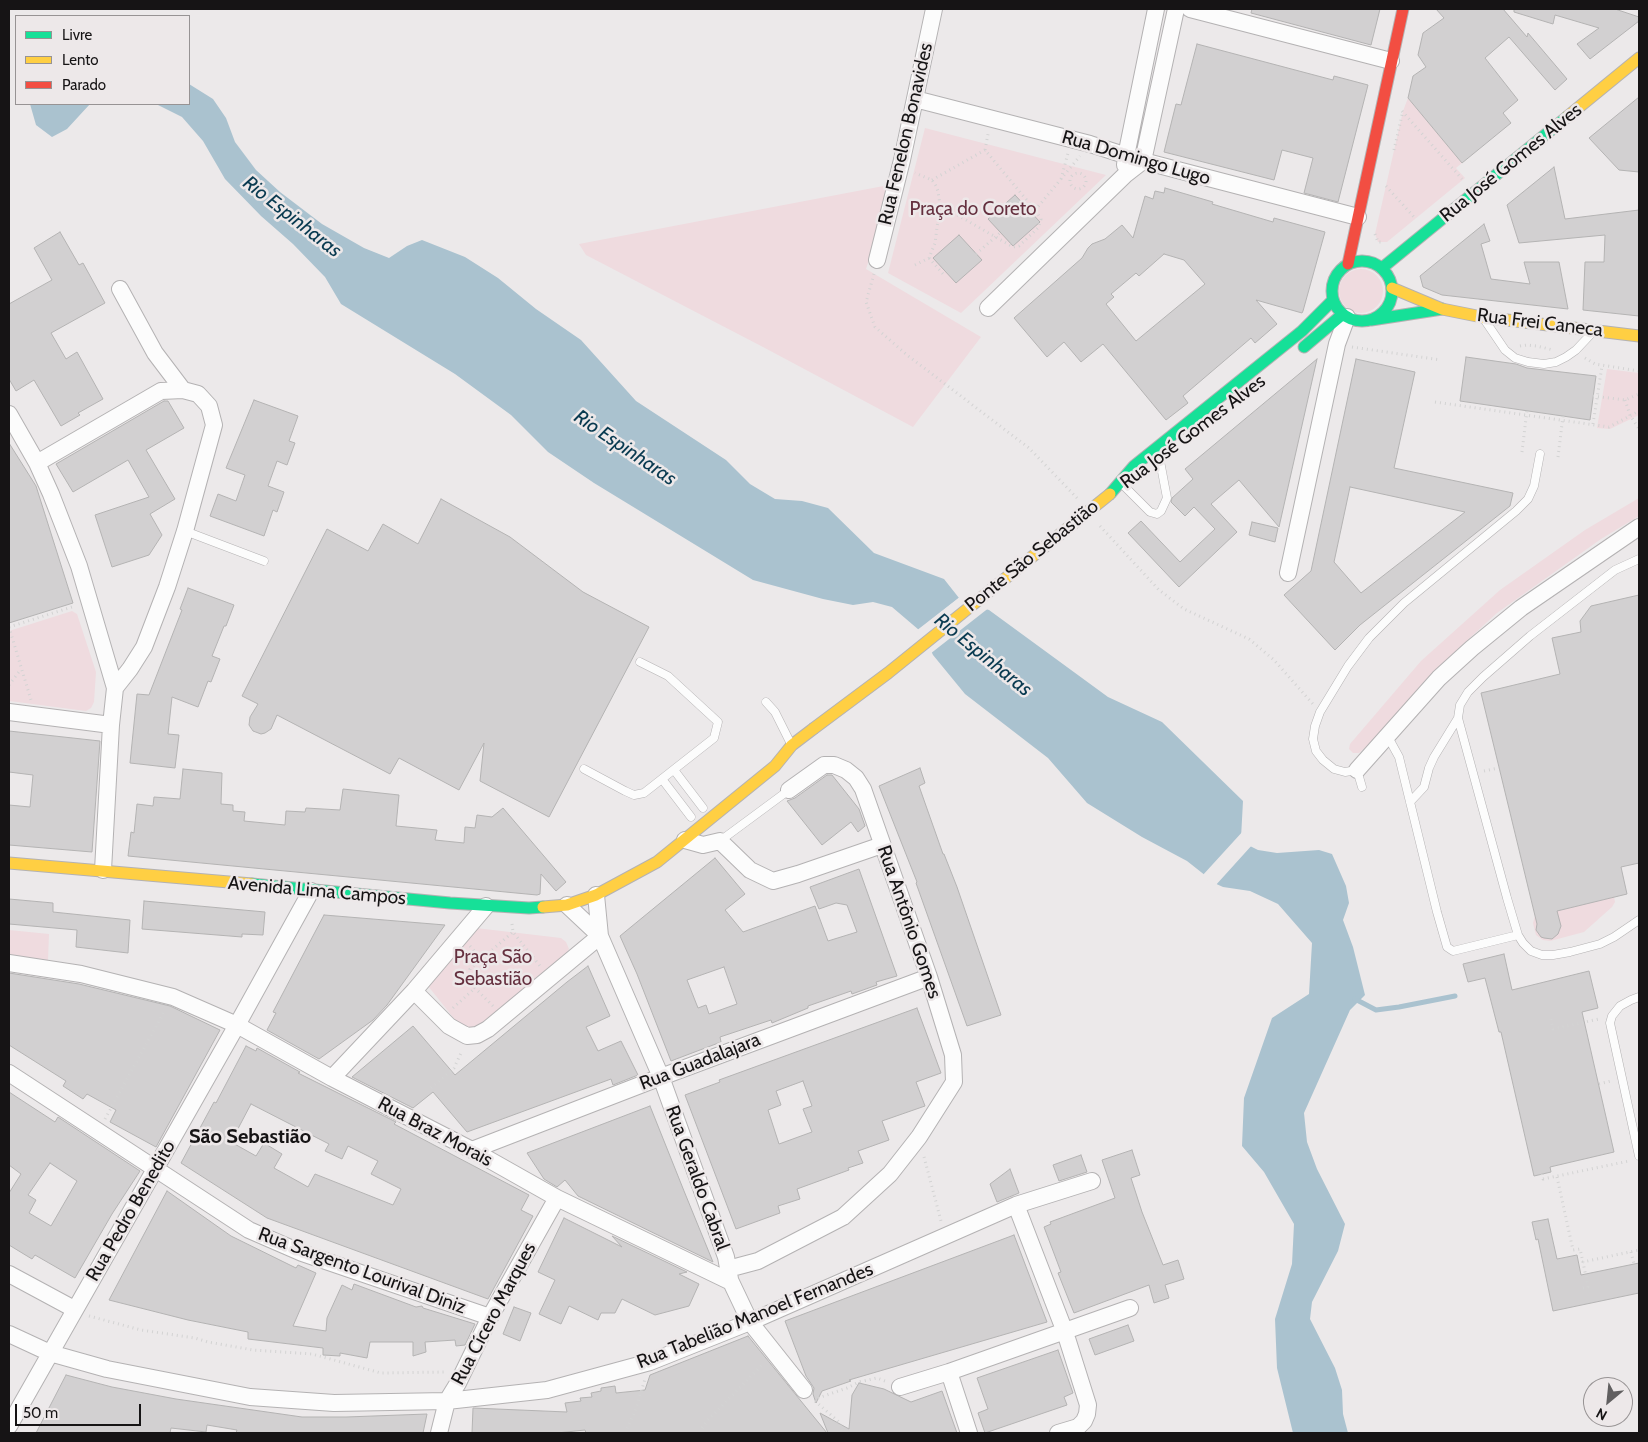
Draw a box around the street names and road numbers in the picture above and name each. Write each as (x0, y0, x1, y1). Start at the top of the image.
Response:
street label: Rua Fenelon Bonavides (874, 41, 938, 227)
street label: Rua José Gomes Alves (1436, 99, 1586, 227)
street label: Rua Domingo Lugo (1059, 126, 1213, 190)
street label: Rua Frei Caneca (1476, 304, 1604, 342)
street label: Rua José Gomes Alves (1116, 370, 1270, 494)
street label: Ponte São Sebastião (961, 495, 1103, 617)
street label: Rua Antônio Gomes (872, 843, 946, 1001)
street label: Avenida Lima Campos (227, 872, 407, 910)
street label: Rua Guadalajara (636, 1028, 764, 1096)
street label: Rua Braz Morais (374, 1092, 496, 1172)
street label: Rua Geraldo Cabral (660, 1102, 734, 1254)
street label: Rua Pedro Benedito (81, 1137, 181, 1285)
street label: Rua Sargento Lourival Diniz (255, 1223, 469, 1319)
street label: Rua Cícero Marques (447, 1239, 541, 1389)
street label: Rua Tabelião Manoel Fernandes (634, 1258, 876, 1374)

